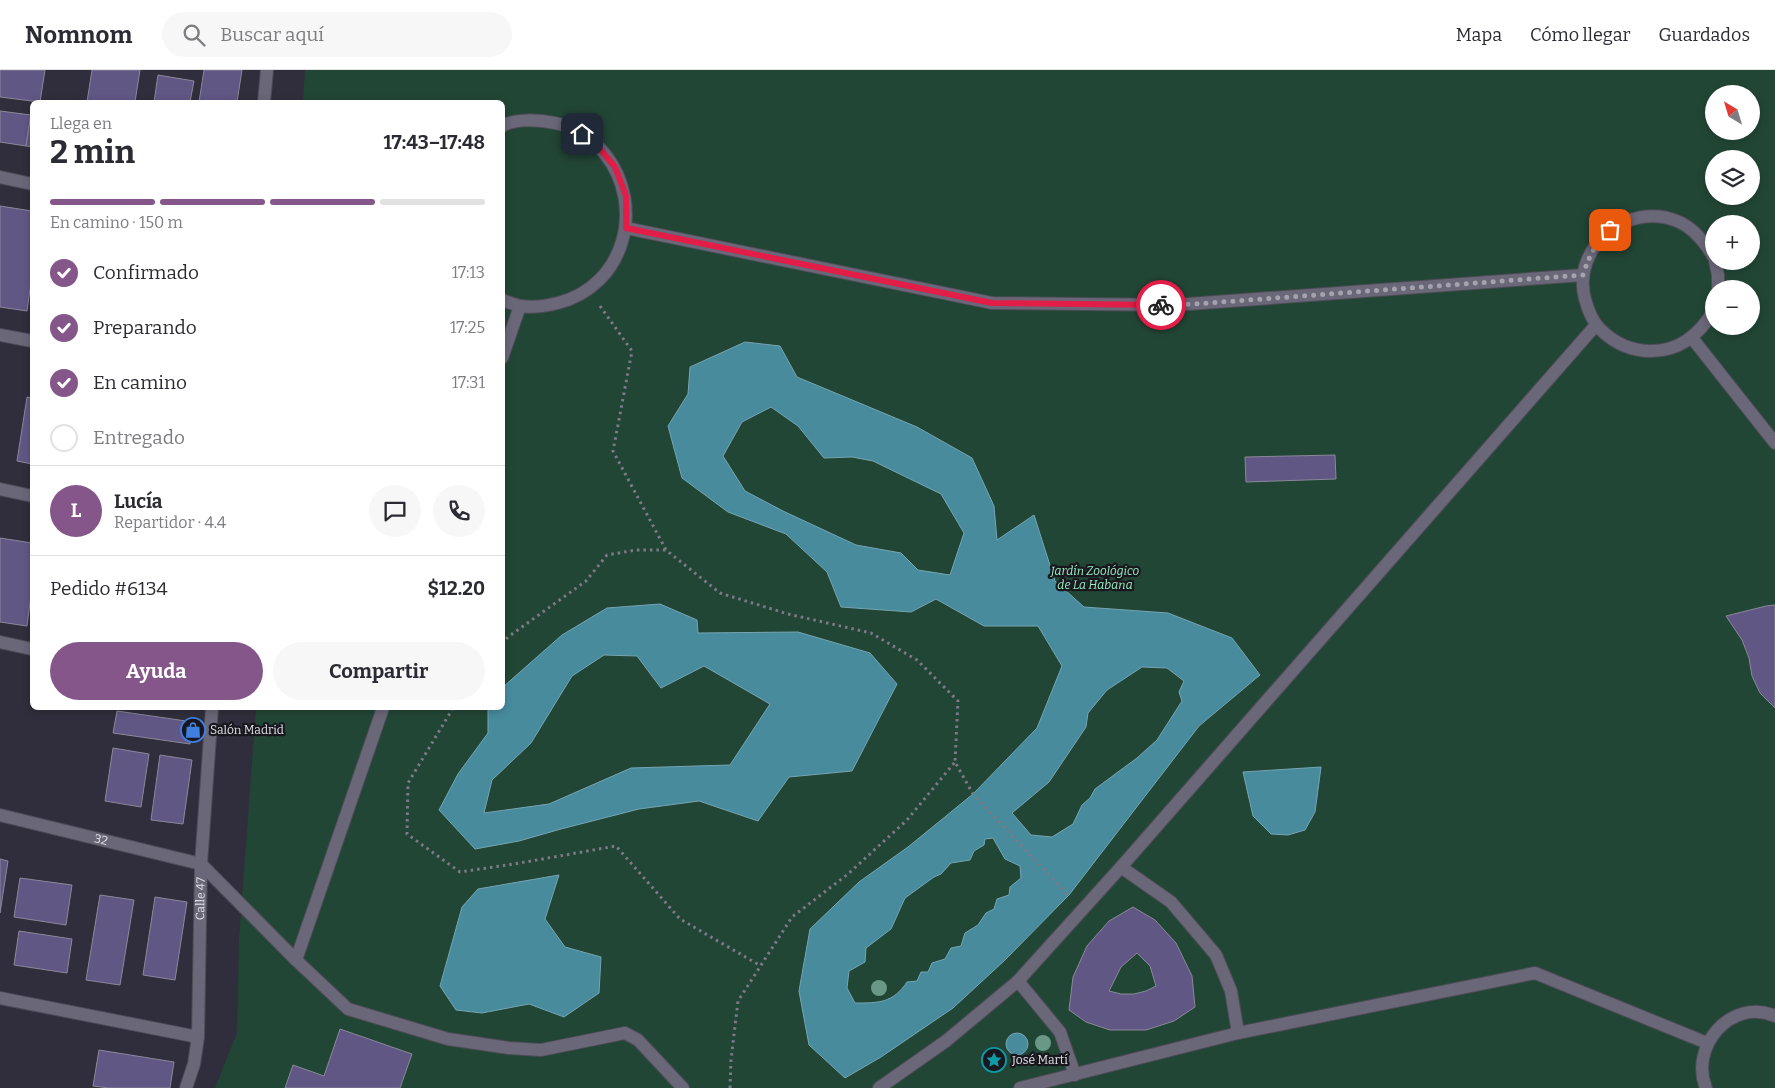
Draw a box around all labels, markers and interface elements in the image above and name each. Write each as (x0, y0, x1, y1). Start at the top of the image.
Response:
search box (162, 12, 512, 57)
text: Nomnom (25, 21, 132, 49)
icon: search (180, 21, 208, 49)
text: Buscar aquí (220, 23, 324, 46)
text: Mapa (1456, 24, 1502, 46)
text: Cómo llegar (1530, 24, 1631, 46)
text: Guardados (1659, 24, 1750, 46)
north arrow (1705, 85, 1760, 140)
map controls (1705, 85, 1760, 335)
pin (561, 113, 603, 155)
text: Llega en (50, 114, 112, 133)
icon: home (568, 120, 596, 148)
text: 17:43–17:48 (384, 131, 485, 154)
text: 2 min (50, 133, 135, 171)
button: layers (1705, 150, 1760, 205)
pin (1589, 209, 1631, 251)
text: En camino · 150 m (50, 213, 183, 232)
button: + (1705, 215, 1760, 270)
icon: bag (1596, 216, 1624, 244)
icon: check (50, 259, 78, 287)
text: Confirmado (93, 261, 199, 284)
text: 17:13 (452, 263, 485, 282)
courier (1136, 280, 1186, 330)
button: − (1705, 280, 1760, 335)
icon: bike (1147, 291, 1175, 319)
icon: check (50, 314, 78, 342)
text: Preparando (93, 316, 197, 339)
text: 17:25 (450, 318, 485, 337)
icon: check (50, 369, 78, 397)
text: En camino (93, 371, 187, 394)
text: 17:31 (452, 373, 485, 392)
text: Entregado (93, 426, 185, 449)
button: chat (369, 485, 421, 537)
button: phone (433, 485, 485, 537)
text: Lucía (114, 490, 163, 513)
text: L (71, 499, 81, 522)
text: Repartidor · 4.4 (114, 513, 226, 532)
park label: Jardín Zoológico de La Habana (1050, 564, 1140, 592)
text: Pedido #6134 (50, 577, 168, 600)
text: $12.20 (427, 577, 485, 600)
button: Ayuda (50, 642, 263, 700)
button: Compartir (273, 642, 485, 700)
shop icon: Salón Madrid (180, 717, 206, 743)
place label: Salón Madrid (210, 723, 284, 737)
street label: 32 (93, 831, 109, 848)
street label: Calle 47 (193, 877, 208, 920)
place icon: José Martí (981, 1047, 1007, 1073)
place label: José Martí (1011, 1053, 1068, 1067)

